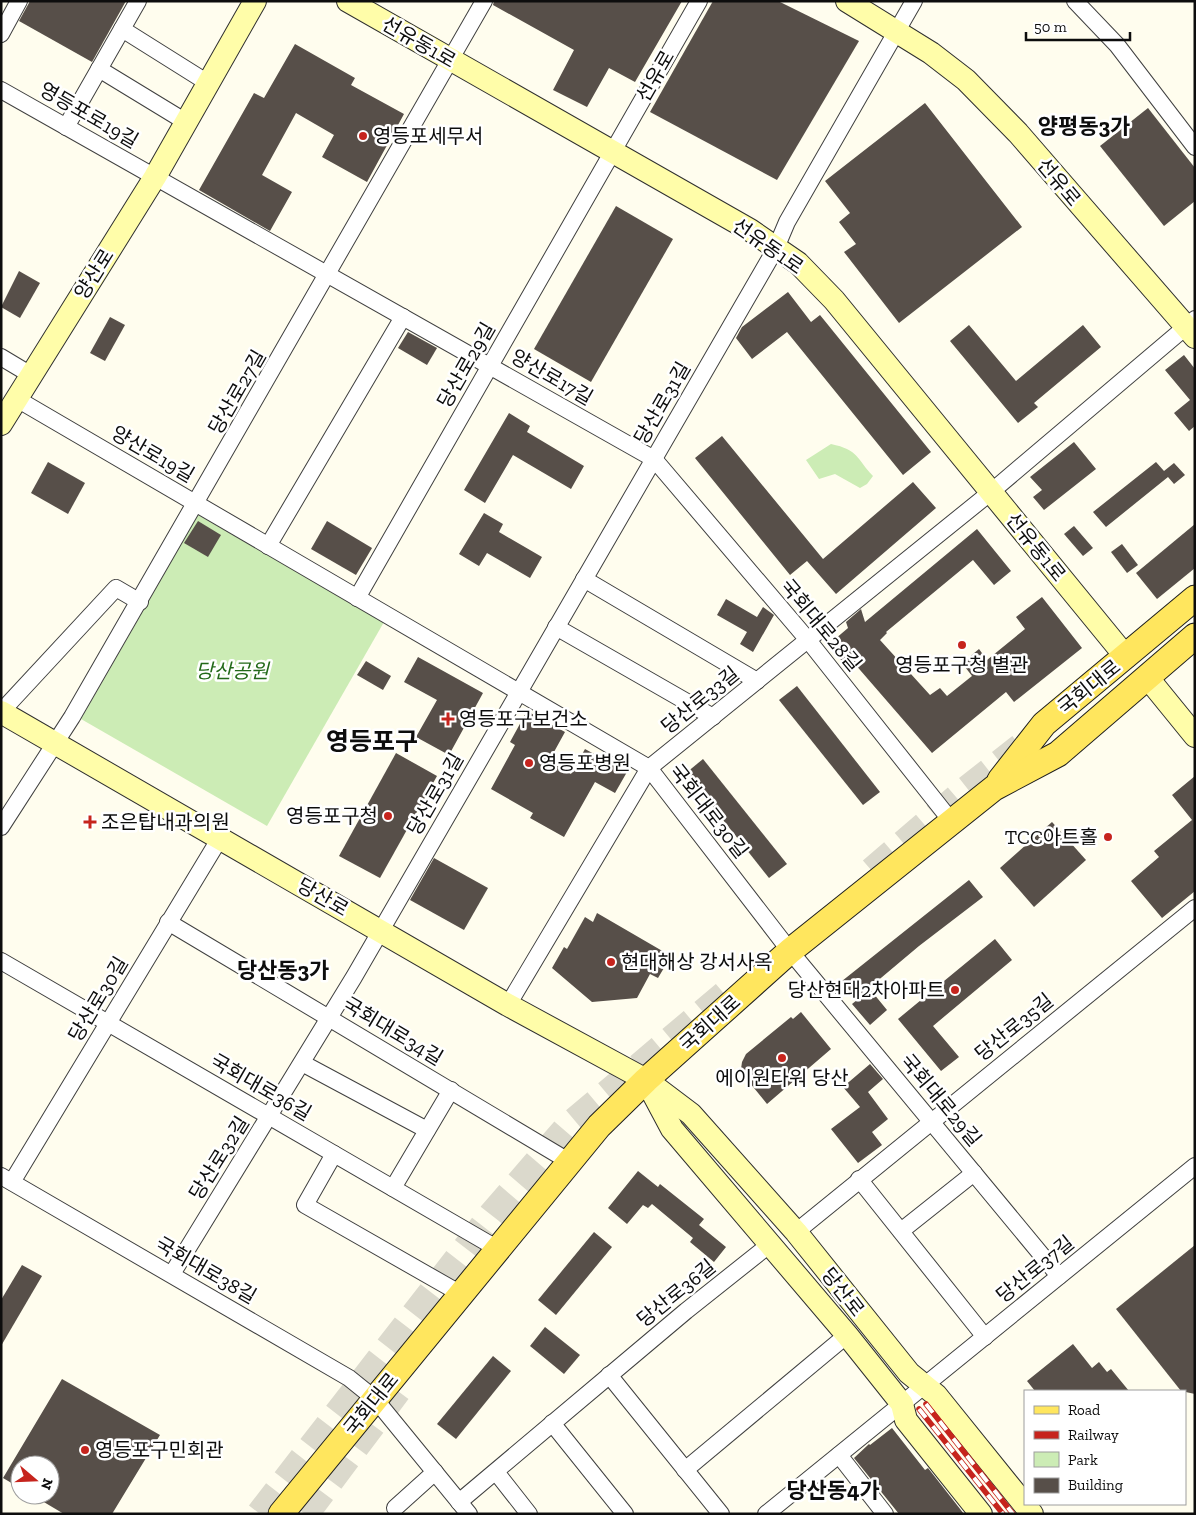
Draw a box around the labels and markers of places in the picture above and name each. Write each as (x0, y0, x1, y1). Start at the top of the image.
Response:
place label: 영등포세무서 (373, 124, 483, 148)
marker: 영등포세무서 (357, 130, 369, 142)
marker: 영등포구청 별관 (956, 639, 968, 651)
place label: 영등포구청 별관 (895, 653, 1029, 677)
place label: 영등포구보건소 (459, 707, 588, 731)
marker: 영등포구보건소 (441, 712, 455, 726)
place label: 영등포병원 (539, 751, 631, 775)
marker: 영등포병원 (523, 757, 535, 769)
place label: 영등포구청 (286, 804, 378, 828)
place label: 조은탑내과의원 (101, 810, 230, 834)
marker: 영등포구청 (382, 810, 394, 822)
marker: 조은탑내과의원 (83, 815, 97, 829)
place label: TCC아트홀 (1005, 825, 1098, 849)
marker: TCC아트홀 (1102, 831, 1114, 843)
place label: 현대해상 강서사옥 (621, 950, 773, 974)
marker: 현대해상 강서사옥 (605, 956, 617, 968)
place label: 당산현대2차아파트 (788, 978, 945, 1002)
marker: 당산현대2차아파트 (949, 984, 961, 996)
marker: 에이원타워 당산 (776, 1052, 788, 1064)
place label: 에이원타워 당산 (715, 1066, 849, 1090)
place label: 영등포구민회관 (95, 1438, 224, 1462)
marker: 영등포구민회관 (79, 1444, 91, 1456)

